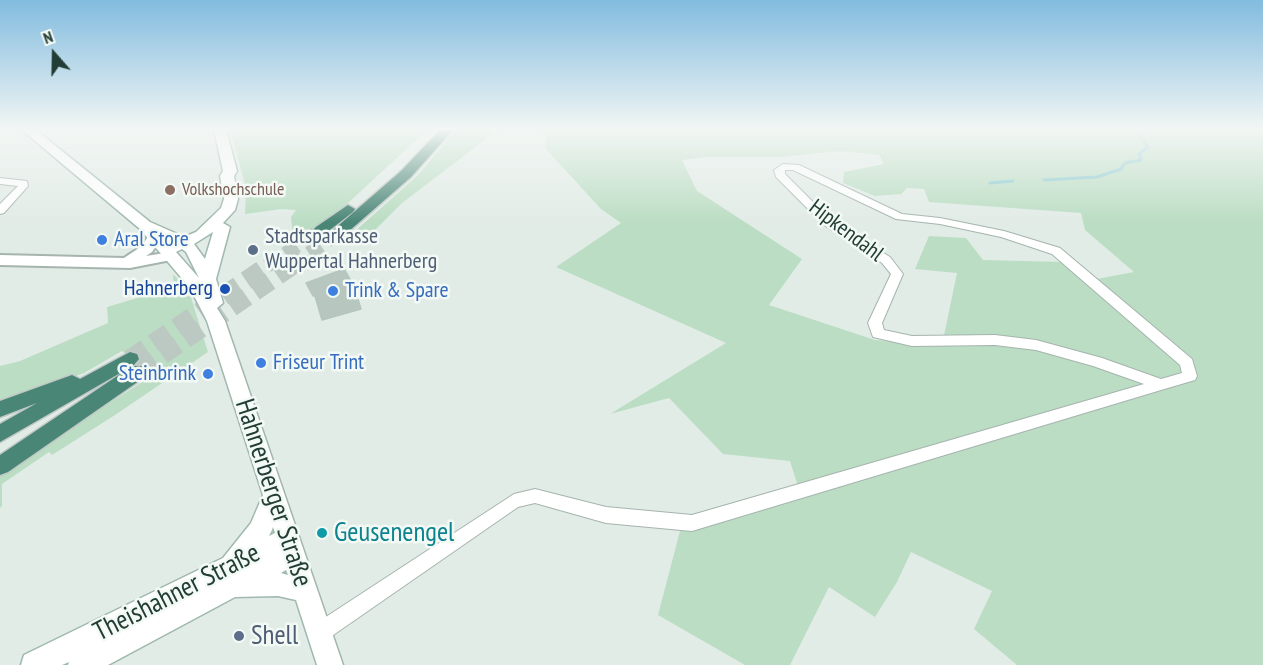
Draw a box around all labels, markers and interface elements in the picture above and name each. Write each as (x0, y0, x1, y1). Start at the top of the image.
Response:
north arrow (24, 24, 84, 84)
text: N (40, 26, 55, 48)
place label: Volkshochschule (182, 179, 284, 201)
marker: Volkshochschule (163, 183, 177, 197)
street label: Hipkendahl (804, 194, 888, 268)
place label: Stadtsparkasse Wuppertal Hahnerberg (265, 224, 437, 276)
place label: Aral Store (114, 227, 189, 253)
marker: Aral Store (95, 233, 109, 247)
marker: Stadtsparkasse Wuppertal Hahnerberg (246, 243, 260, 257)
place label: Hahnerberg (124, 276, 213, 302)
place label: Trink & Spare (345, 278, 449, 304)
marker: Hahnerberg (218, 282, 232, 296)
marker: Trink & Spare (326, 284, 340, 298)
place label: Friseur Trint (273, 350, 364, 376)
marker: Friseur Trint (254, 356, 268, 370)
place label: Steinbrink (119, 361, 196, 387)
marker: Steinbrink (201, 367, 215, 381)
street label: Hahnerberger Straße (227, 395, 319, 591)
place label: Geusenengel (334, 517, 454, 549)
marker: Geusenengel (315, 526, 329, 540)
street label: Theishahner Straße (88, 537, 266, 649)
place label: Shell (251, 620, 298, 652)
marker: Shell (232, 629, 246, 643)

